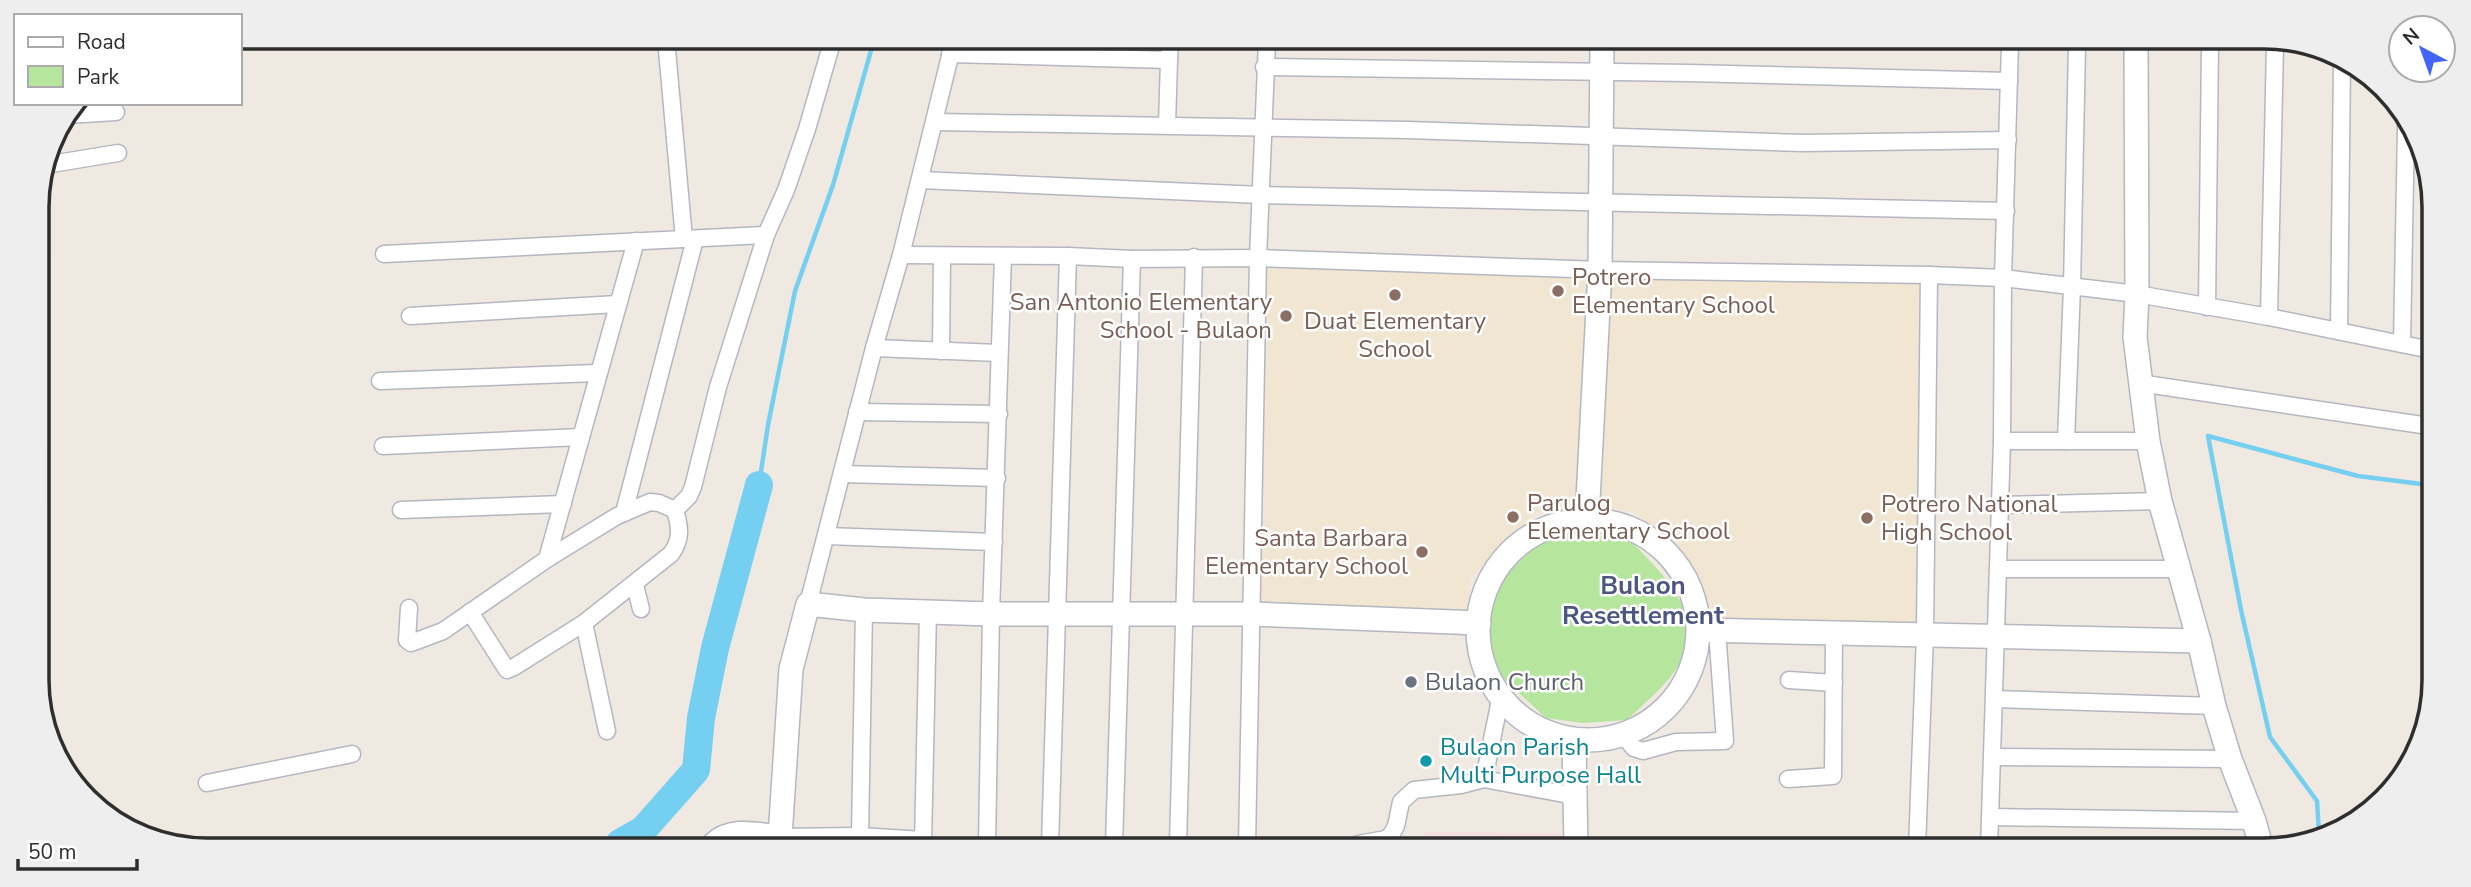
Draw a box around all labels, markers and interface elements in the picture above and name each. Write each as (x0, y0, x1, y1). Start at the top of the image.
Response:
legend (14, 14, 242, 105)
north arrow (2387, 14, 2457, 84)
text: N (2398, 22, 2425, 51)
text: Road (77, 28, 126, 56)
text: Park (77, 63, 119, 91)
place label: Potrero Elementary School (1572, 261, 1775, 321)
marker: Potrero Elementary School (1550, 283, 1566, 299)
place label: San Antonio Elementary School - Bulaon (1010, 286, 1273, 346)
marker: Duat Elementary School (1387, 287, 1403, 303)
place label: Duat Elementary School (1304, 305, 1487, 365)
marker: San Antonio Elementary School - Bulaon (1278, 308, 1294, 324)
place label: Parulog Elementary School (1527, 487, 1730, 547)
place label: Potrero National High School (1881, 488, 2058, 548)
marker: Parulog Elementary School (1505, 509, 1521, 525)
marker: Potrero National High School (1859, 510, 1875, 526)
place label: Santa Barbara Elementary School (1205, 522, 1408, 582)
marker: Santa Barbara Elementary School (1414, 544, 1430, 560)
district label: Bulaon Resettlement (1562, 568, 1725, 633)
place label: Bulaon Church (1425, 666, 1584, 698)
marker: Bulaon Church (1403, 674, 1419, 690)
place label: Bulaon Parish Multi Purpose Hall (1440, 731, 1641, 791)
marker: Bulaon Parish Multi Purpose Hall (1418, 753, 1434, 769)
scale bar (18, 828, 136, 872)
text: 50 m (28, 838, 77, 866)

